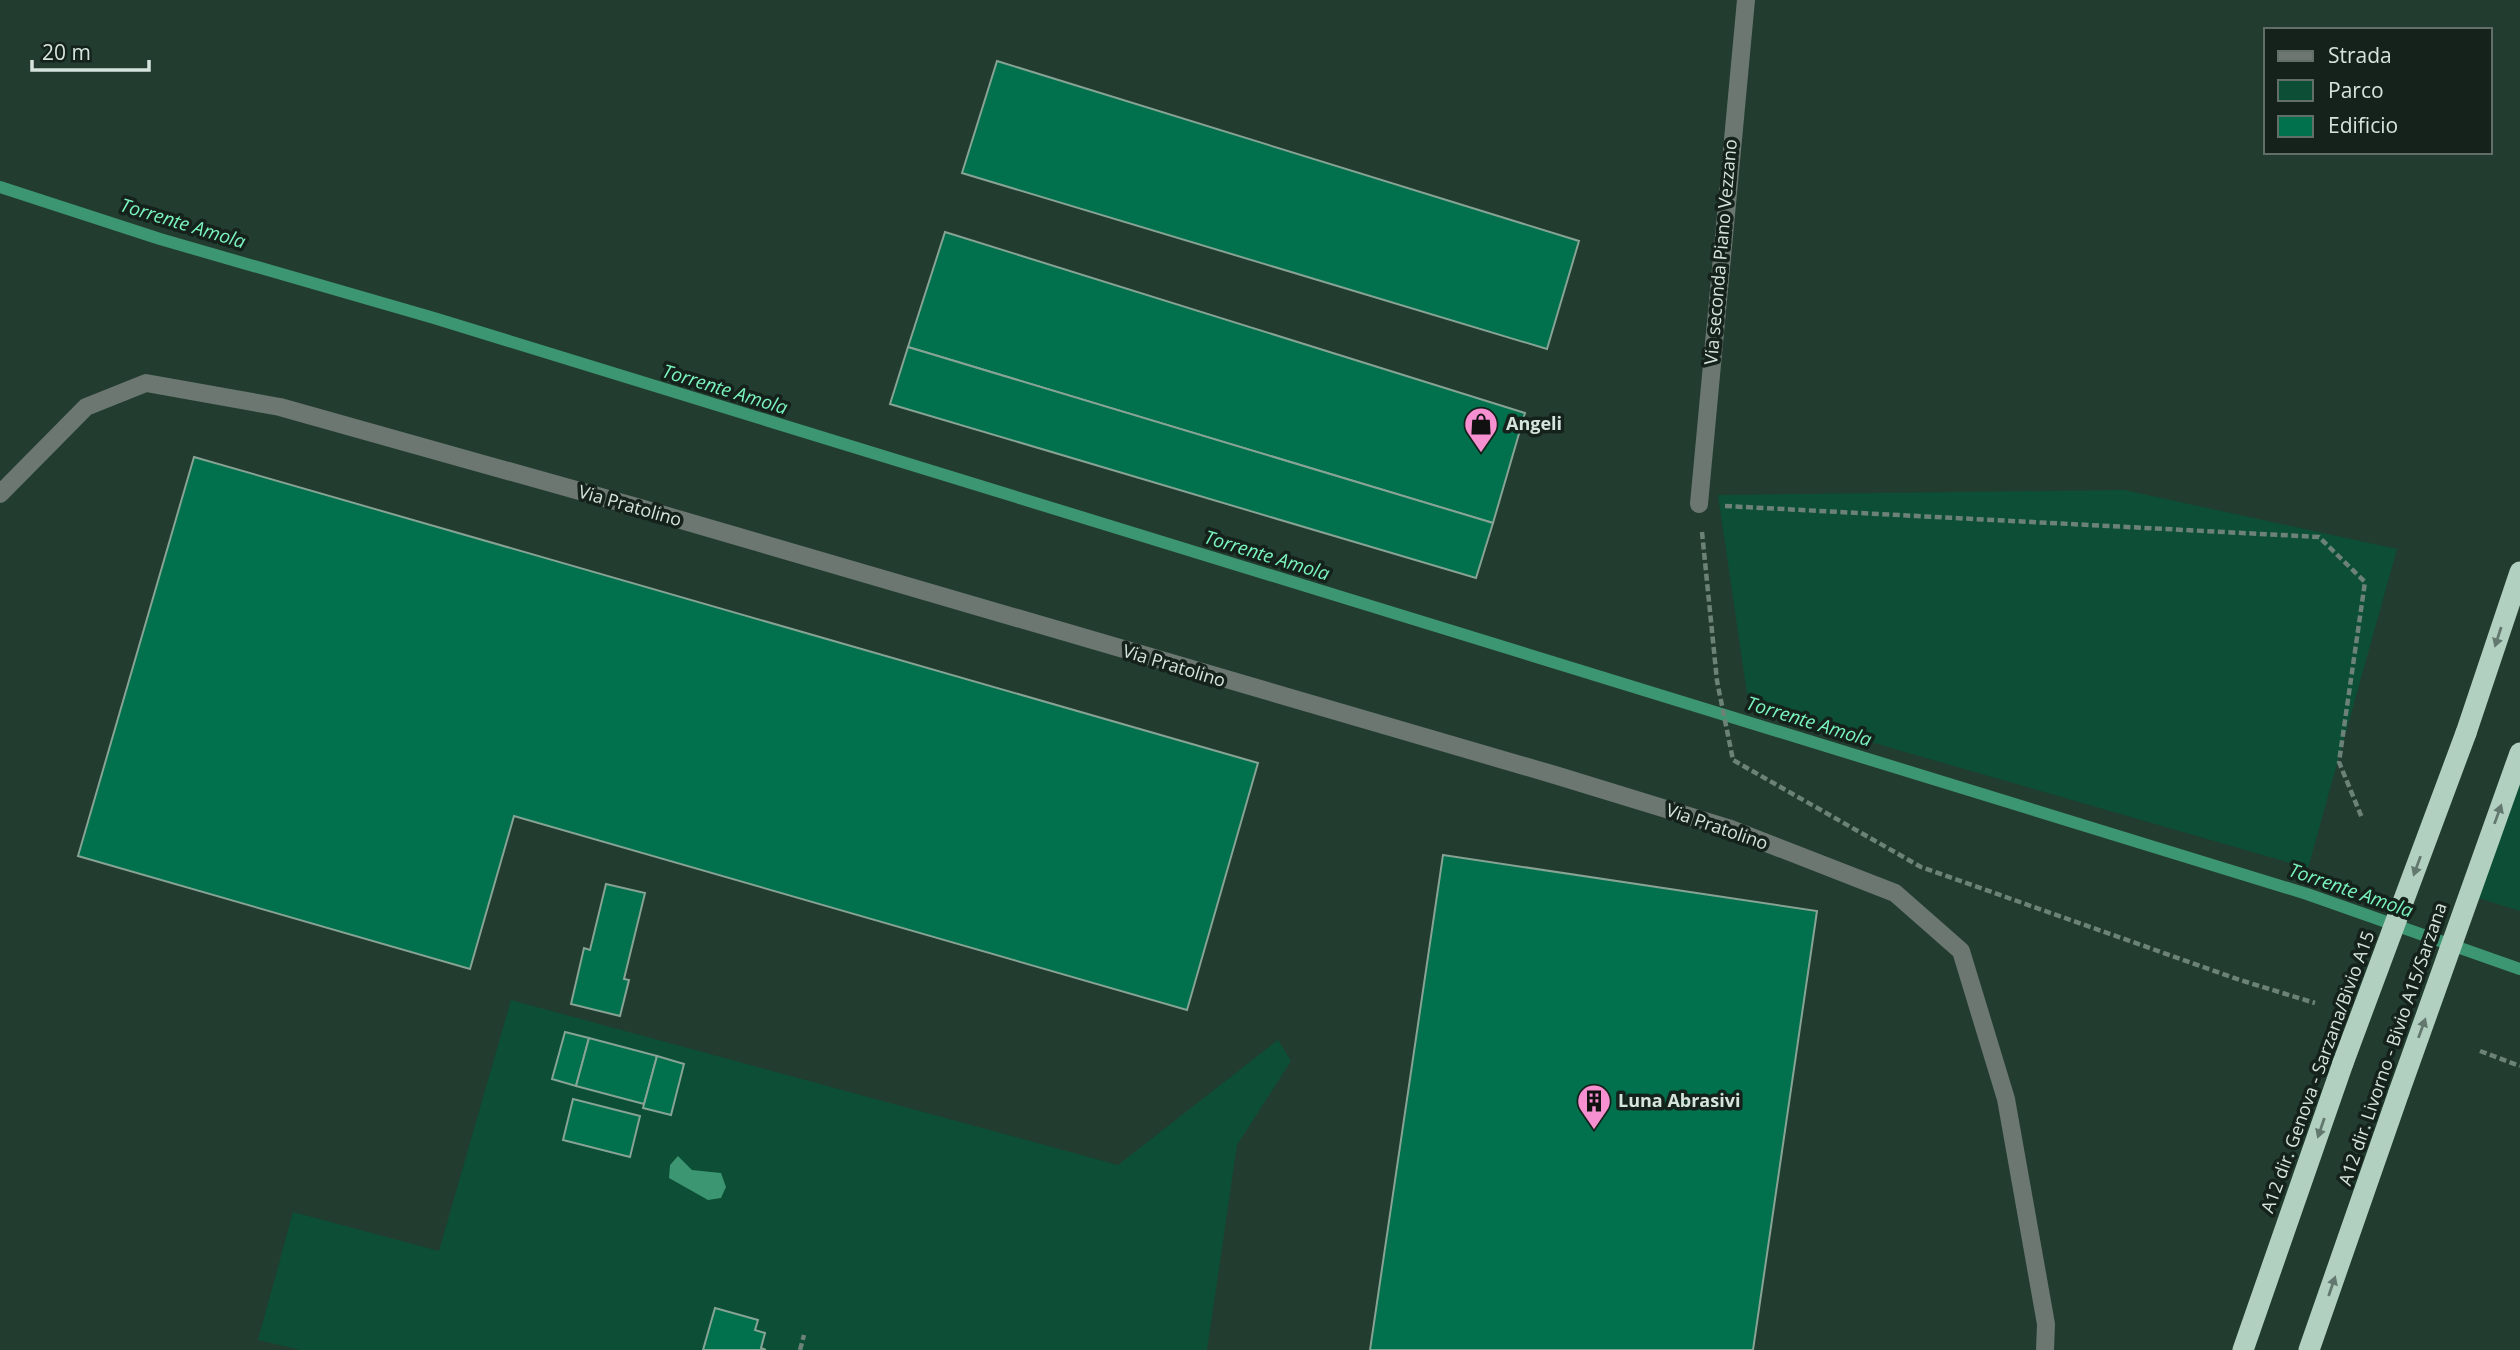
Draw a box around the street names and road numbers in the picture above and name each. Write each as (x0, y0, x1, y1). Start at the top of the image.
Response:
street label: Via seconda Piano Vezzano (1698, 138, 1742, 366)
street label: Via Pratolino (576, 479, 685, 531)
street label: Via Pratolino (1120, 638, 1229, 692)
street label: Via Pratolino (1663, 797, 1772, 855)
street label: A12 dir. Livorno - Bivio A15/Sarzana (2332, 899, 2452, 1188)
street label: A12 dir. Genova - Sarzana/Bivio A15 (2255, 927, 2379, 1216)

